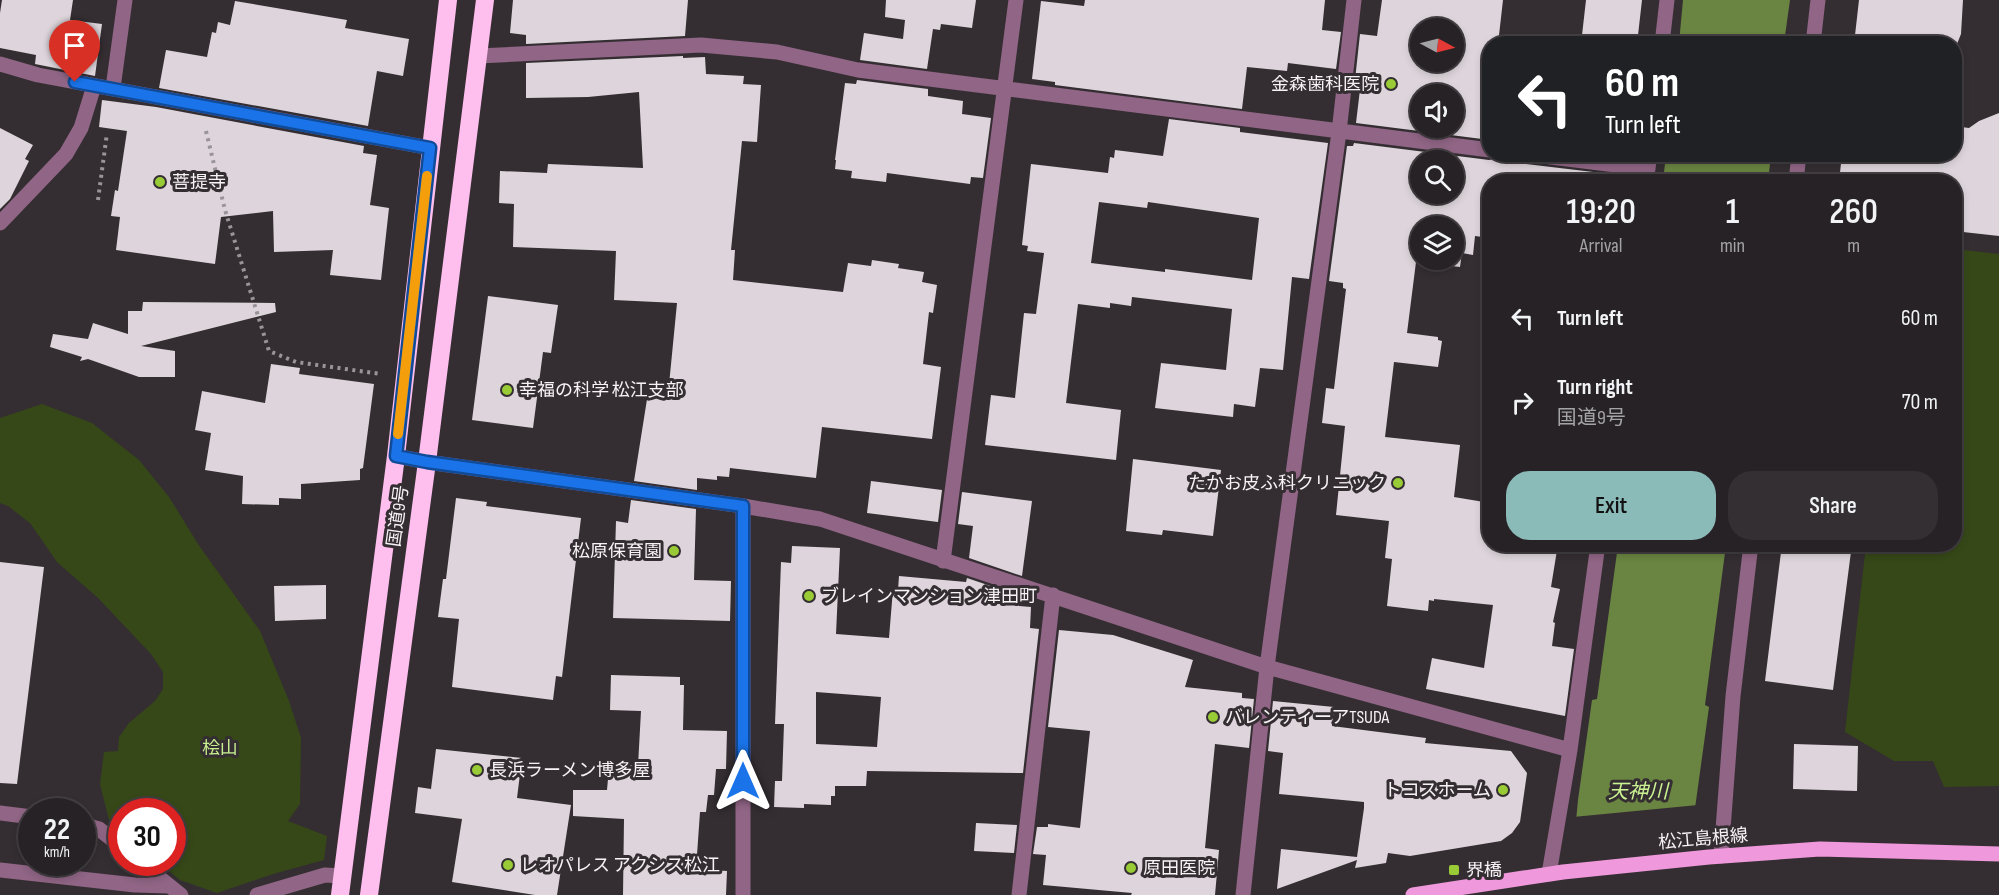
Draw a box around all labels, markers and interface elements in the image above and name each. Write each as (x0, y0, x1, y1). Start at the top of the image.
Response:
north arrow (1410, 18, 1464, 72)
map controls (1410, 18, 1464, 270)
pin (49, 20, 100, 82)
icon: arrive (58, 29, 91, 62)
text: 60 m (1605, 58, 1679, 109)
icon: left (1506, 60, 1584, 138)
place label: 金森歯科医院 (1271, 74, 1379, 95)
marker: 金森歯科医院 (1384, 77, 1398, 91)
button: sound (1410, 84, 1464, 138)
text: Turn left (1605, 109, 1681, 141)
button: search (1410, 150, 1464, 204)
place label: 菩提寺 (172, 172, 226, 193)
marker: 菩提寺 (153, 175, 167, 189)
text: 19:20 (1566, 191, 1636, 234)
text: 1 (1726, 191, 1739, 234)
text: 260 (1829, 191, 1878, 234)
button: layers (1410, 216, 1464, 270)
text: Arrival (1580, 234, 1623, 258)
text: min (1720, 234, 1745, 258)
text: m (1847, 234, 1860, 258)
icon: left (1506, 302, 1539, 335)
text: Turn left (1557, 305, 1623, 332)
text: 60 m (1901, 305, 1938, 332)
text: Turn right (1557, 374, 1633, 401)
place label: 幸福の科学 松江支部 (519, 380, 684, 401)
marker: 幸福の科学 松江支部 (500, 383, 514, 397)
icon: right (1506, 386, 1539, 419)
text: 70 m (1902, 389, 1938, 416)
text: 国道9号 (1557, 406, 1626, 430)
button: Exit (1506, 471, 1716, 540)
button: Share (1728, 471, 1938, 540)
place label: たかお皮ふ科クリニック (1188, 473, 1386, 494)
marker: たかお皮ふ科クリニック (1391, 476, 1405, 490)
street label: 国道9号 (383, 484, 413, 548)
place label: 松原保育園 (572, 541, 662, 562)
marker: 松原保育園 (667, 544, 681, 558)
place label: ブレインマンション津田町 (821, 586, 1037, 607)
marker: ブレインマンション津田町 (802, 589, 816, 603)
place label: バレンティーアTSUDA (1225, 707, 1390, 728)
marker: バレンティーアTSUDA (1206, 710, 1220, 724)
park label: 桧山 (202, 738, 238, 759)
position arrow (711, 749, 775, 813)
place label: 長浜ラーメン博多屋 (489, 760, 650, 781)
marker: 長浜ラーメン博多屋 (470, 763, 484, 777)
place label: トコスホーム (1384, 780, 1491, 801)
water label: 天神川 (1608, 780, 1670, 804)
marker: トコスホーム (1496, 783, 1510, 797)
speed limit sign: 30 (108, 798, 186, 876)
text: 22 (44, 812, 70, 848)
street label: 松江島根線 (1657, 825, 1749, 853)
text: km/h (44, 843, 70, 862)
place label: レオパレス アクシス松江 (520, 855, 720, 876)
marker: レオパレス アクシス松江 (501, 858, 515, 872)
place label: 原田医院 (1143, 858, 1215, 879)
place label: 界橋 (1466, 860, 1502, 881)
marker: 原田医院 (1124, 861, 1138, 875)
marker: 界橋 (1447, 863, 1461, 877)

